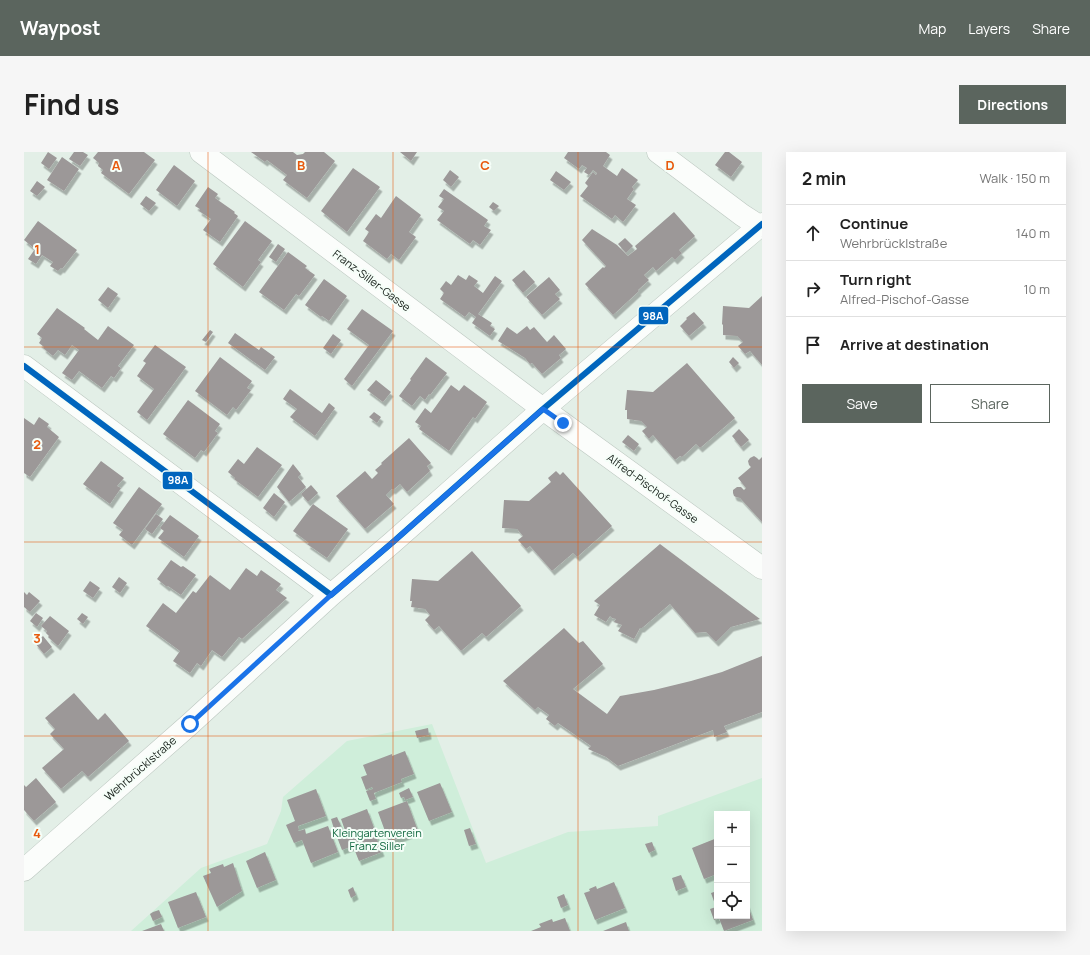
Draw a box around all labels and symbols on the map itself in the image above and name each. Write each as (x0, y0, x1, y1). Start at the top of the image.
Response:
text: A (112, 156, 121, 174)
text: B (297, 156, 305, 174)
text: C (480, 156, 490, 174)
text: D (665, 156, 675, 174)
text: 1 (34, 240, 40, 258)
street label: Franz-Siller-Gasse (330, 246, 414, 315)
line badge: 98A (638, 306, 669, 325)
text: 98A (643, 308, 664, 323)
route end (554, 414, 572, 432)
text: 2 (33, 435, 41, 453)
street label: Alfred-Pischof-Gasse (604, 450, 702, 527)
line badge: 98A (162, 471, 193, 490)
text: 98A (168, 472, 189, 487)
text: 3 (33, 629, 41, 647)
route start (181, 715, 199, 733)
street label: Wehrbrücklstraße (101, 732, 180, 803)
text: 4 (33, 824, 41, 842)
park label: Kleingartenverein Franz Siller (332, 825, 422, 853)

